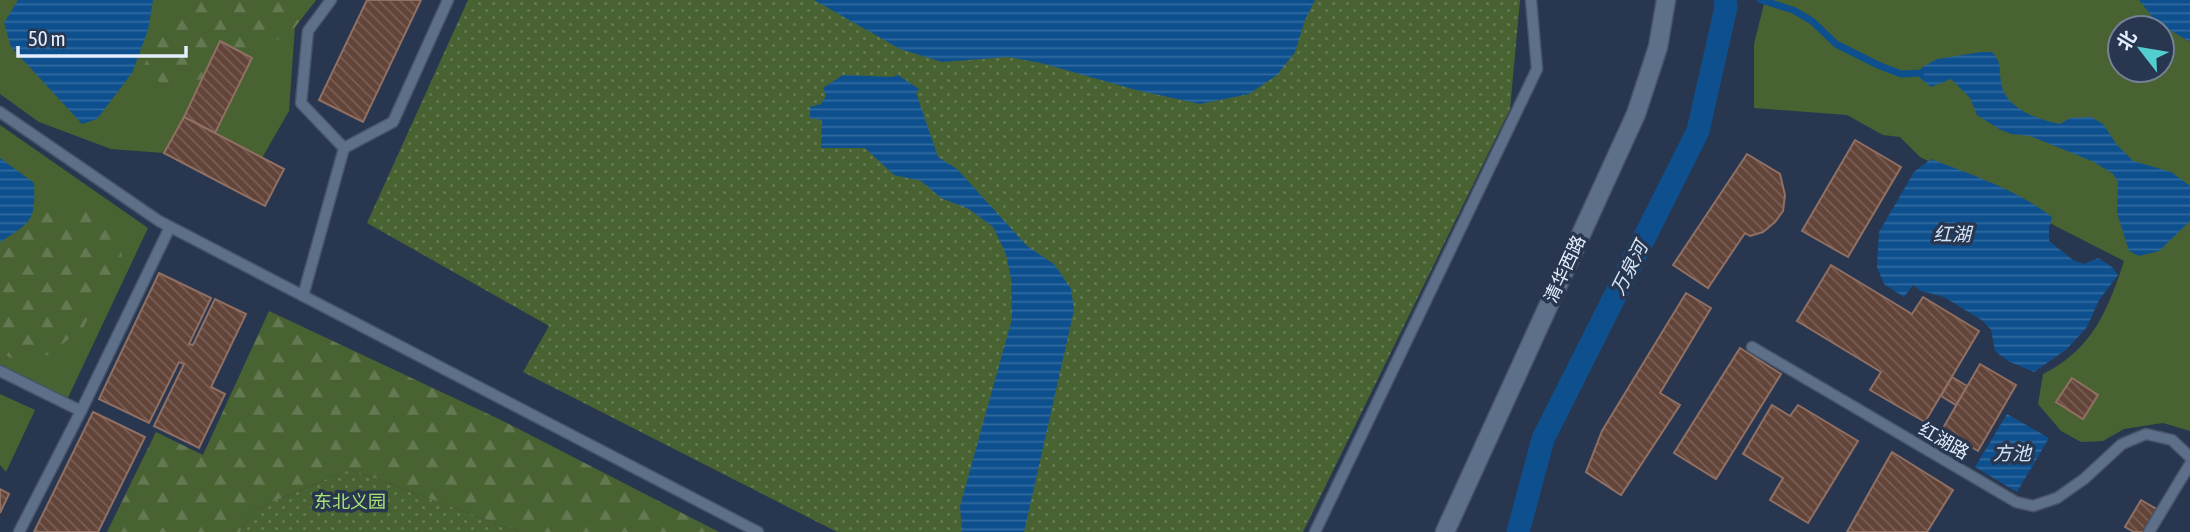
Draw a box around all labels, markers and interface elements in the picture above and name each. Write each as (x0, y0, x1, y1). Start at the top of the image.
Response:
scale bar (18, 14, 186, 58)
north arrow (2106, 14, 2176, 84)
text: 50 m (28, 26, 66, 50)
text: 北 (2112, 26, 2141, 54)
water label: 红湖 (1933, 223, 1974, 245)
street label: 清华西路 (1540, 232, 1589, 306)
water label: 万泉河 (1606, 234, 1654, 298)
street label: 红湖路 (1916, 418, 1973, 463)
water label: 方池 (1993, 442, 2033, 464)
park label: 东北义园 (314, 491, 386, 512)

